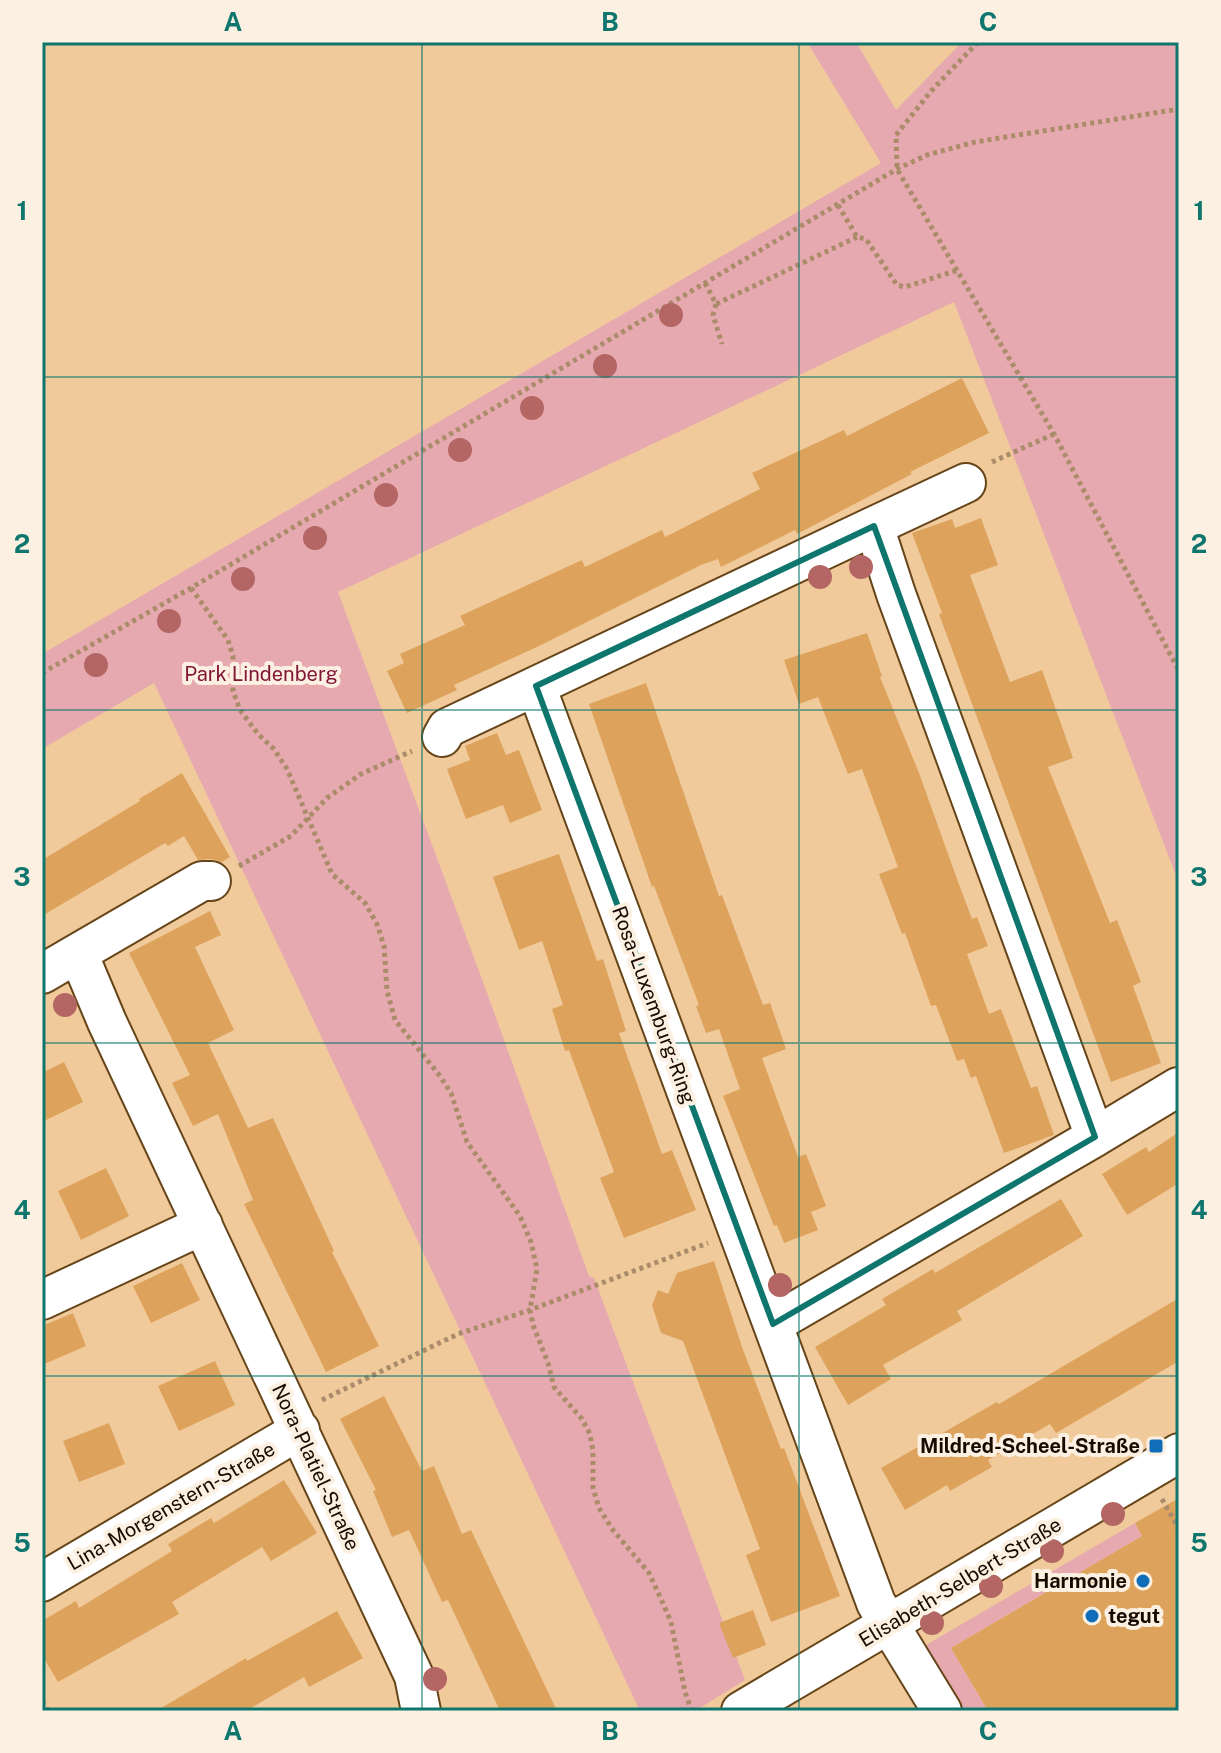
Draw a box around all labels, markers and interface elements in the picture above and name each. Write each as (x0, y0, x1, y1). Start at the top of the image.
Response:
text: A (224, 6, 243, 37)
text: B (601, 6, 619, 37)
text: C (979, 6, 997, 37)
text: 1 (16, 195, 28, 226)
text: 1 (1193, 195, 1205, 226)
text: 2 (14, 528, 30, 559)
text: 2 (1191, 528, 1207, 559)
park label: Park Lindenberg (184, 662, 338, 686)
text: 3 (13, 861, 31, 892)
text: 3 (1190, 861, 1208, 892)
street label: Rosa-Luxemburg-Ring (607, 903, 701, 1107)
text: 4 (13, 1194, 31, 1225)
text: 4 (1190, 1194, 1208, 1225)
street label: Nora-Platiel-Straße (267, 1380, 365, 1554)
place label: Mildred-Scheel-Straße (920, 1434, 1140, 1458)
street label: Lina-Morgenstern-Straße (63, 1437, 279, 1575)
marker: Mildred-Scheel-Straße (1147, 1437, 1165, 1455)
street label: Elisabeth-Selbert-Straße (854, 1512, 1066, 1652)
text: 5 (13, 1527, 31, 1558)
text: 5 (1190, 1527, 1208, 1558)
place label: Harmonie (1034, 1569, 1127, 1593)
marker: Harmonie (1134, 1572, 1152, 1590)
place label: tegut (1108, 1604, 1160, 1628)
marker: tegut (1083, 1607, 1101, 1625)
text: A (224, 1715, 243, 1746)
text: B (601, 1715, 619, 1746)
text: C (979, 1715, 997, 1746)

